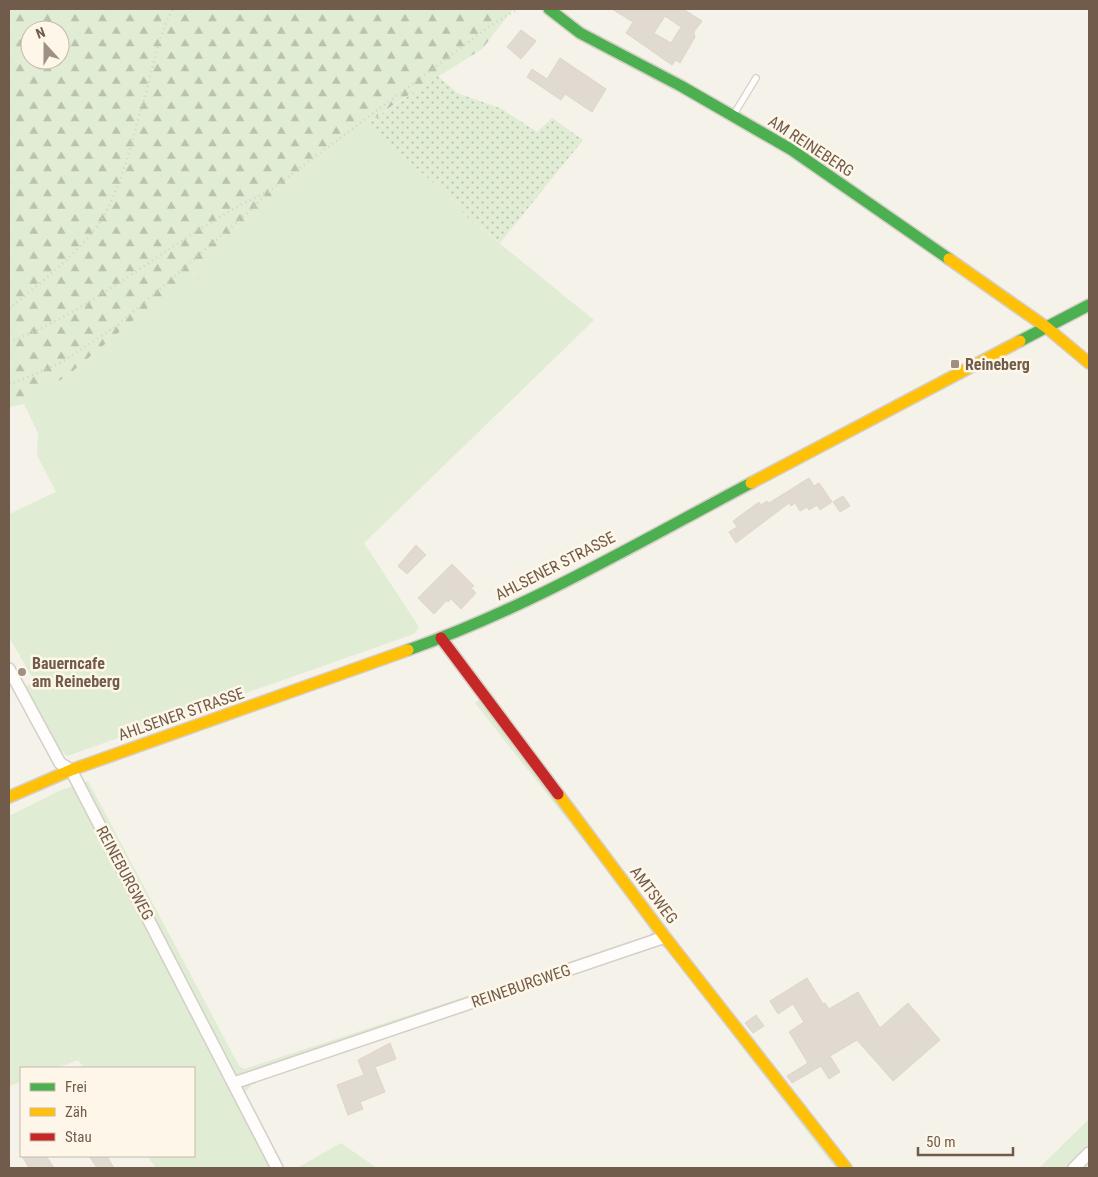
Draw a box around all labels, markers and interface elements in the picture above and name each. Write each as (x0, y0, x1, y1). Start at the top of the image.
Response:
north arrow (20, 20, 70, 70)
text: N (33, 24, 47, 42)
street label: AM REINEBERG (765, 111, 857, 181)
place label: Reineberg (965, 355, 1030, 374)
marker: Reineberg (949, 358, 961, 370)
street label: AHLSENER STRASSE (492, 528, 618, 604)
place label: Bauerncafe am Reineberg (32, 654, 120, 691)
marker: Bauerncafe am Reineberg (16, 666, 28, 678)
street label: AHLSENER STRASSE (116, 684, 247, 744)
street label: REINEBURGWEG (92, 823, 158, 923)
street label: AMTSWEG (626, 862, 682, 928)
street label: REINEBURGWEG (469, 960, 573, 1012)
legend (20, 1067, 195, 1157)
text: Frei (65, 1078, 87, 1096)
text: Zäh (65, 1103, 87, 1121)
scale bar (918, 1124, 1013, 1156)
text: Stau (65, 1128, 92, 1146)
text: 50 m (926, 1133, 956, 1151)

